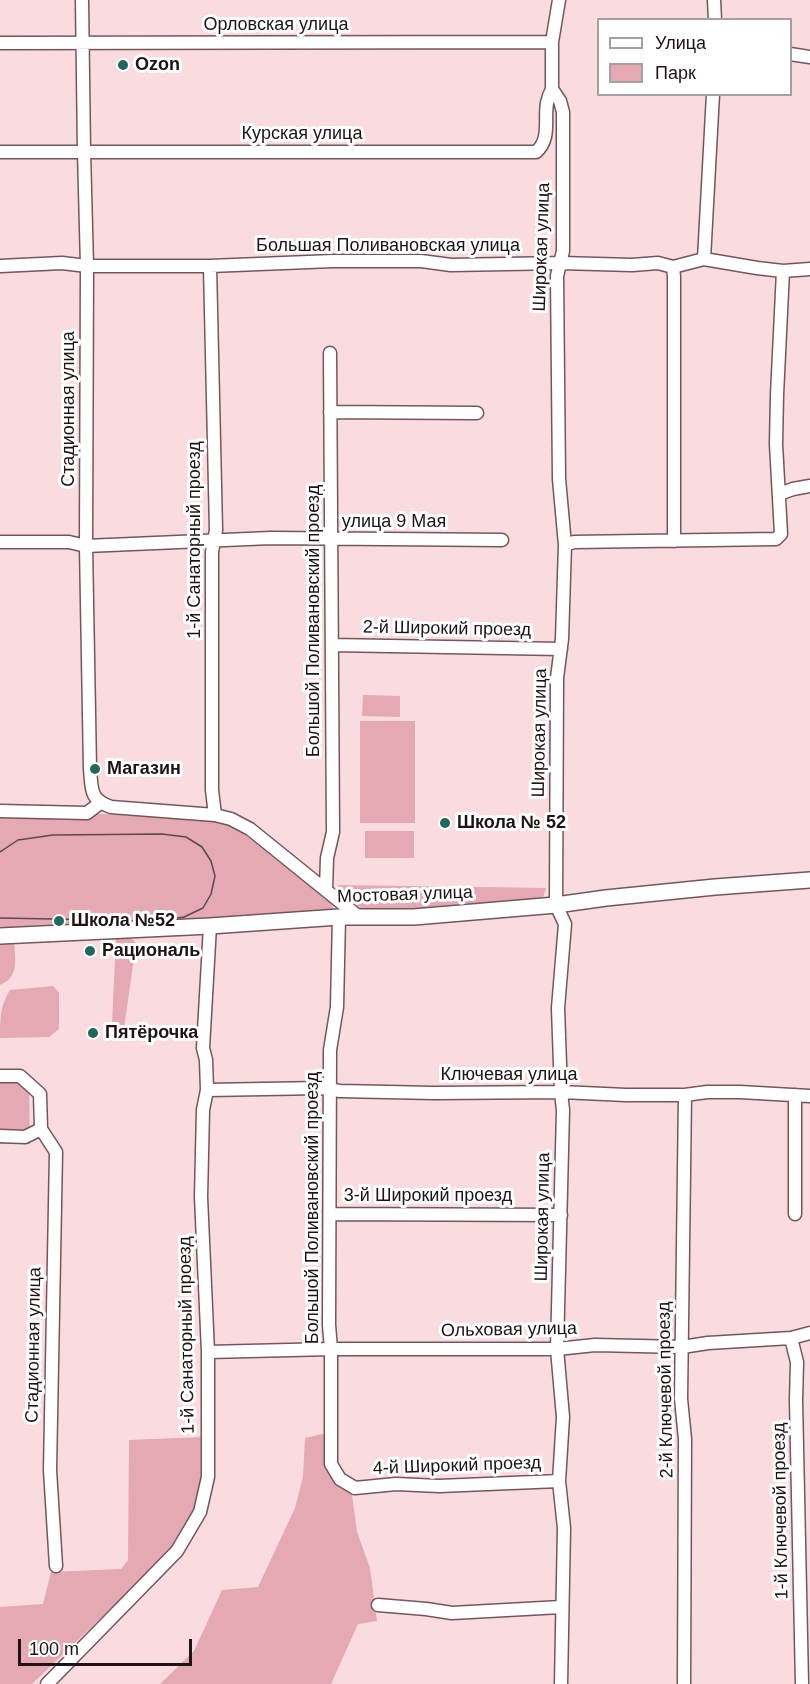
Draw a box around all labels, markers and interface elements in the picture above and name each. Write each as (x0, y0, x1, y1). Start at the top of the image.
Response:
street label: Орловская улица (204, 14, 348, 36)
legend (597, 18, 792, 96)
text: Улица (655, 33, 706, 53)
place label: Ozon (135, 54, 180, 76)
marker: Ozon (116, 58, 130, 72)
text: Парк (655, 63, 696, 83)
street label: Курская улица (242, 123, 362, 145)
street label: Широкая улица (529, 182, 555, 312)
street label: Большая Поливановская улица (256, 235, 520, 257)
street label: Стадионная улица (58, 331, 80, 487)
street label: 1-й Санаторный проезд (184, 441, 206, 639)
street label: Большой Поливановский проезд (303, 485, 325, 757)
street label: улица 9 Мая (342, 511, 446, 533)
street label: 2-й Широкий проезд (363, 617, 531, 641)
street label: Широкая улица (528, 668, 552, 798)
place label: Магазин (107, 758, 181, 780)
marker: Магазин (88, 762, 102, 776)
place label: Школа № 52 (457, 812, 566, 834)
marker: Школа № 52 (438, 816, 452, 830)
street label: Мостовая улица (337, 882, 473, 908)
place label: Школа №52 (71, 910, 175, 932)
marker: Школа №52 (52, 914, 66, 928)
place label: Рациональ (102, 940, 200, 962)
marker: Рациональ (83, 944, 97, 958)
place label: Пятёрочка (105, 1022, 198, 1044)
marker: Пятёрочка (86, 1026, 100, 1040)
street label: Ключевая улица (440, 1064, 578, 1086)
street label: Большой Поливановский проезд (302, 1072, 324, 1344)
street label: Широкая улица (531, 1152, 555, 1282)
street label: 3-й Широкий проезд (344, 1185, 512, 1207)
street label: 1-й Санаторный проезд (174, 1236, 200, 1434)
street label: Стадионная улица (22, 1267, 46, 1423)
street label: 2-й Ключевой проезд (654, 1301, 678, 1479)
street label: Ольховая улица (441, 1318, 577, 1342)
street label: 1-й Ключевой проезд (769, 1422, 793, 1600)
street label: 4-й Широкий проезд (372, 1452, 542, 1480)
scale bar (21, 1627, 195, 1665)
text: 100 m (29, 1639, 79, 1659)

